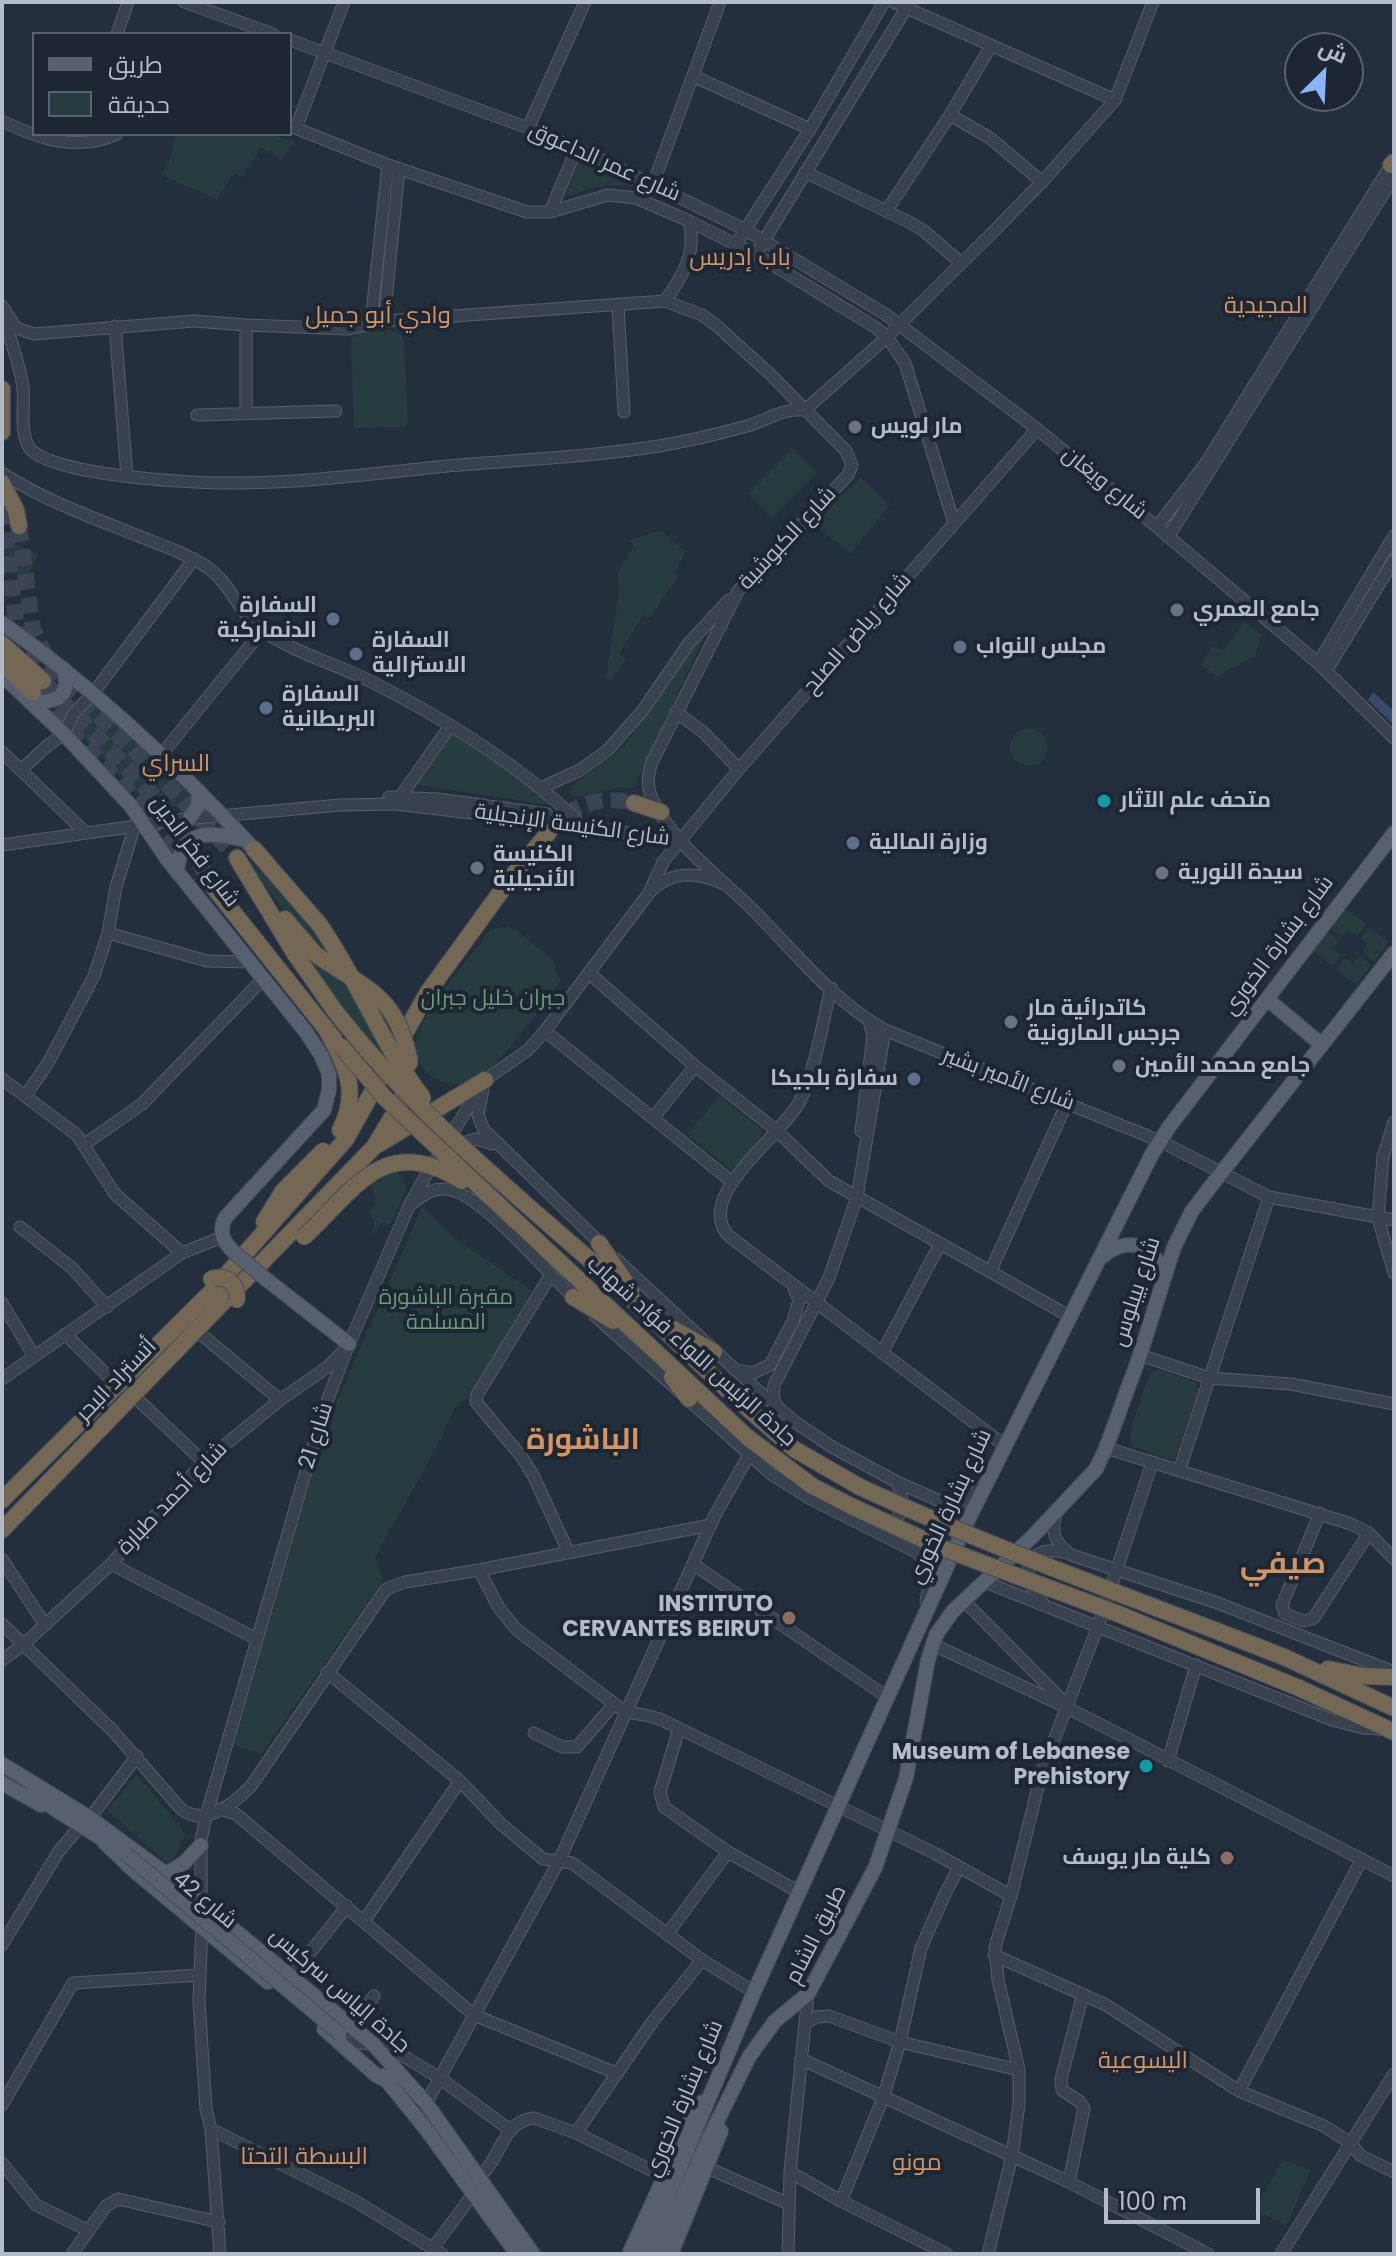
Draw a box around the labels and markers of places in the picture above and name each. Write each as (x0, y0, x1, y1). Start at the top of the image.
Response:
place label: مار لويس (871, 414, 962, 440)
marker: مار لويس (846, 418, 864, 436)
place label: السفارة الدنماركية (217, 593, 317, 644)
place label: جامع العمري (1193, 597, 1320, 623)
marker: جامع العمري (1168, 601, 1186, 619)
marker: السفارة الدنماركية (324, 610, 342, 628)
place label: السفارة الاسترالية (372, 628, 467, 680)
place label: مجلس النواب (976, 634, 1106, 660)
marker: مجلس النواب (951, 638, 969, 656)
marker: السفارة الاسترالية (347, 645, 365, 663)
place label: السفارة البريطانية (282, 682, 376, 734)
marker: السفارة البريطانية (257, 699, 275, 717)
place label: متحف علم الآثار (1120, 788, 1271, 814)
marker: متحف علم الآثار (1095, 792, 1113, 810)
place label: وزارة المالية (869, 830, 988, 856)
marker: وزارة المالية (844, 834, 862, 852)
place label: الكنيسة الأنجيلية (493, 842, 575, 894)
marker: الكنيسة الأنجيلية (468, 859, 486, 877)
place label: سيدة النورية (1178, 860, 1303, 886)
marker: سيدة النورية (1153, 864, 1171, 882)
place label: كاتدرائية مار جرجس المارونية (1027, 996, 1180, 1048)
marker: كاتدرائية مار جرجس المارونية (1002, 1013, 1020, 1031)
place label: جامع محمد الأمين (1135, 1053, 1310, 1079)
marker: جامع محمد الأمين (1110, 1057, 1128, 1075)
place label: سفارة بلجيكا (770, 1066, 898, 1092)
marker: سفارة بلجيكا (905, 1070, 923, 1088)
place label: INSTITUTO CERVANTES BEIRUT (562, 1592, 773, 1644)
marker: INSTITUTO CERVANTES BEIRUT (780, 1609, 798, 1627)
place label: Museum of Lebanese Prehistory (892, 1740, 1130, 1792)
marker: Museum of Lebanese Prehistory (1137, 1757, 1155, 1775)
place label: كلية مار يوسف (1062, 1845, 1211, 1871)
marker: كلية مار يوسف (1218, 1849, 1236, 1867)

